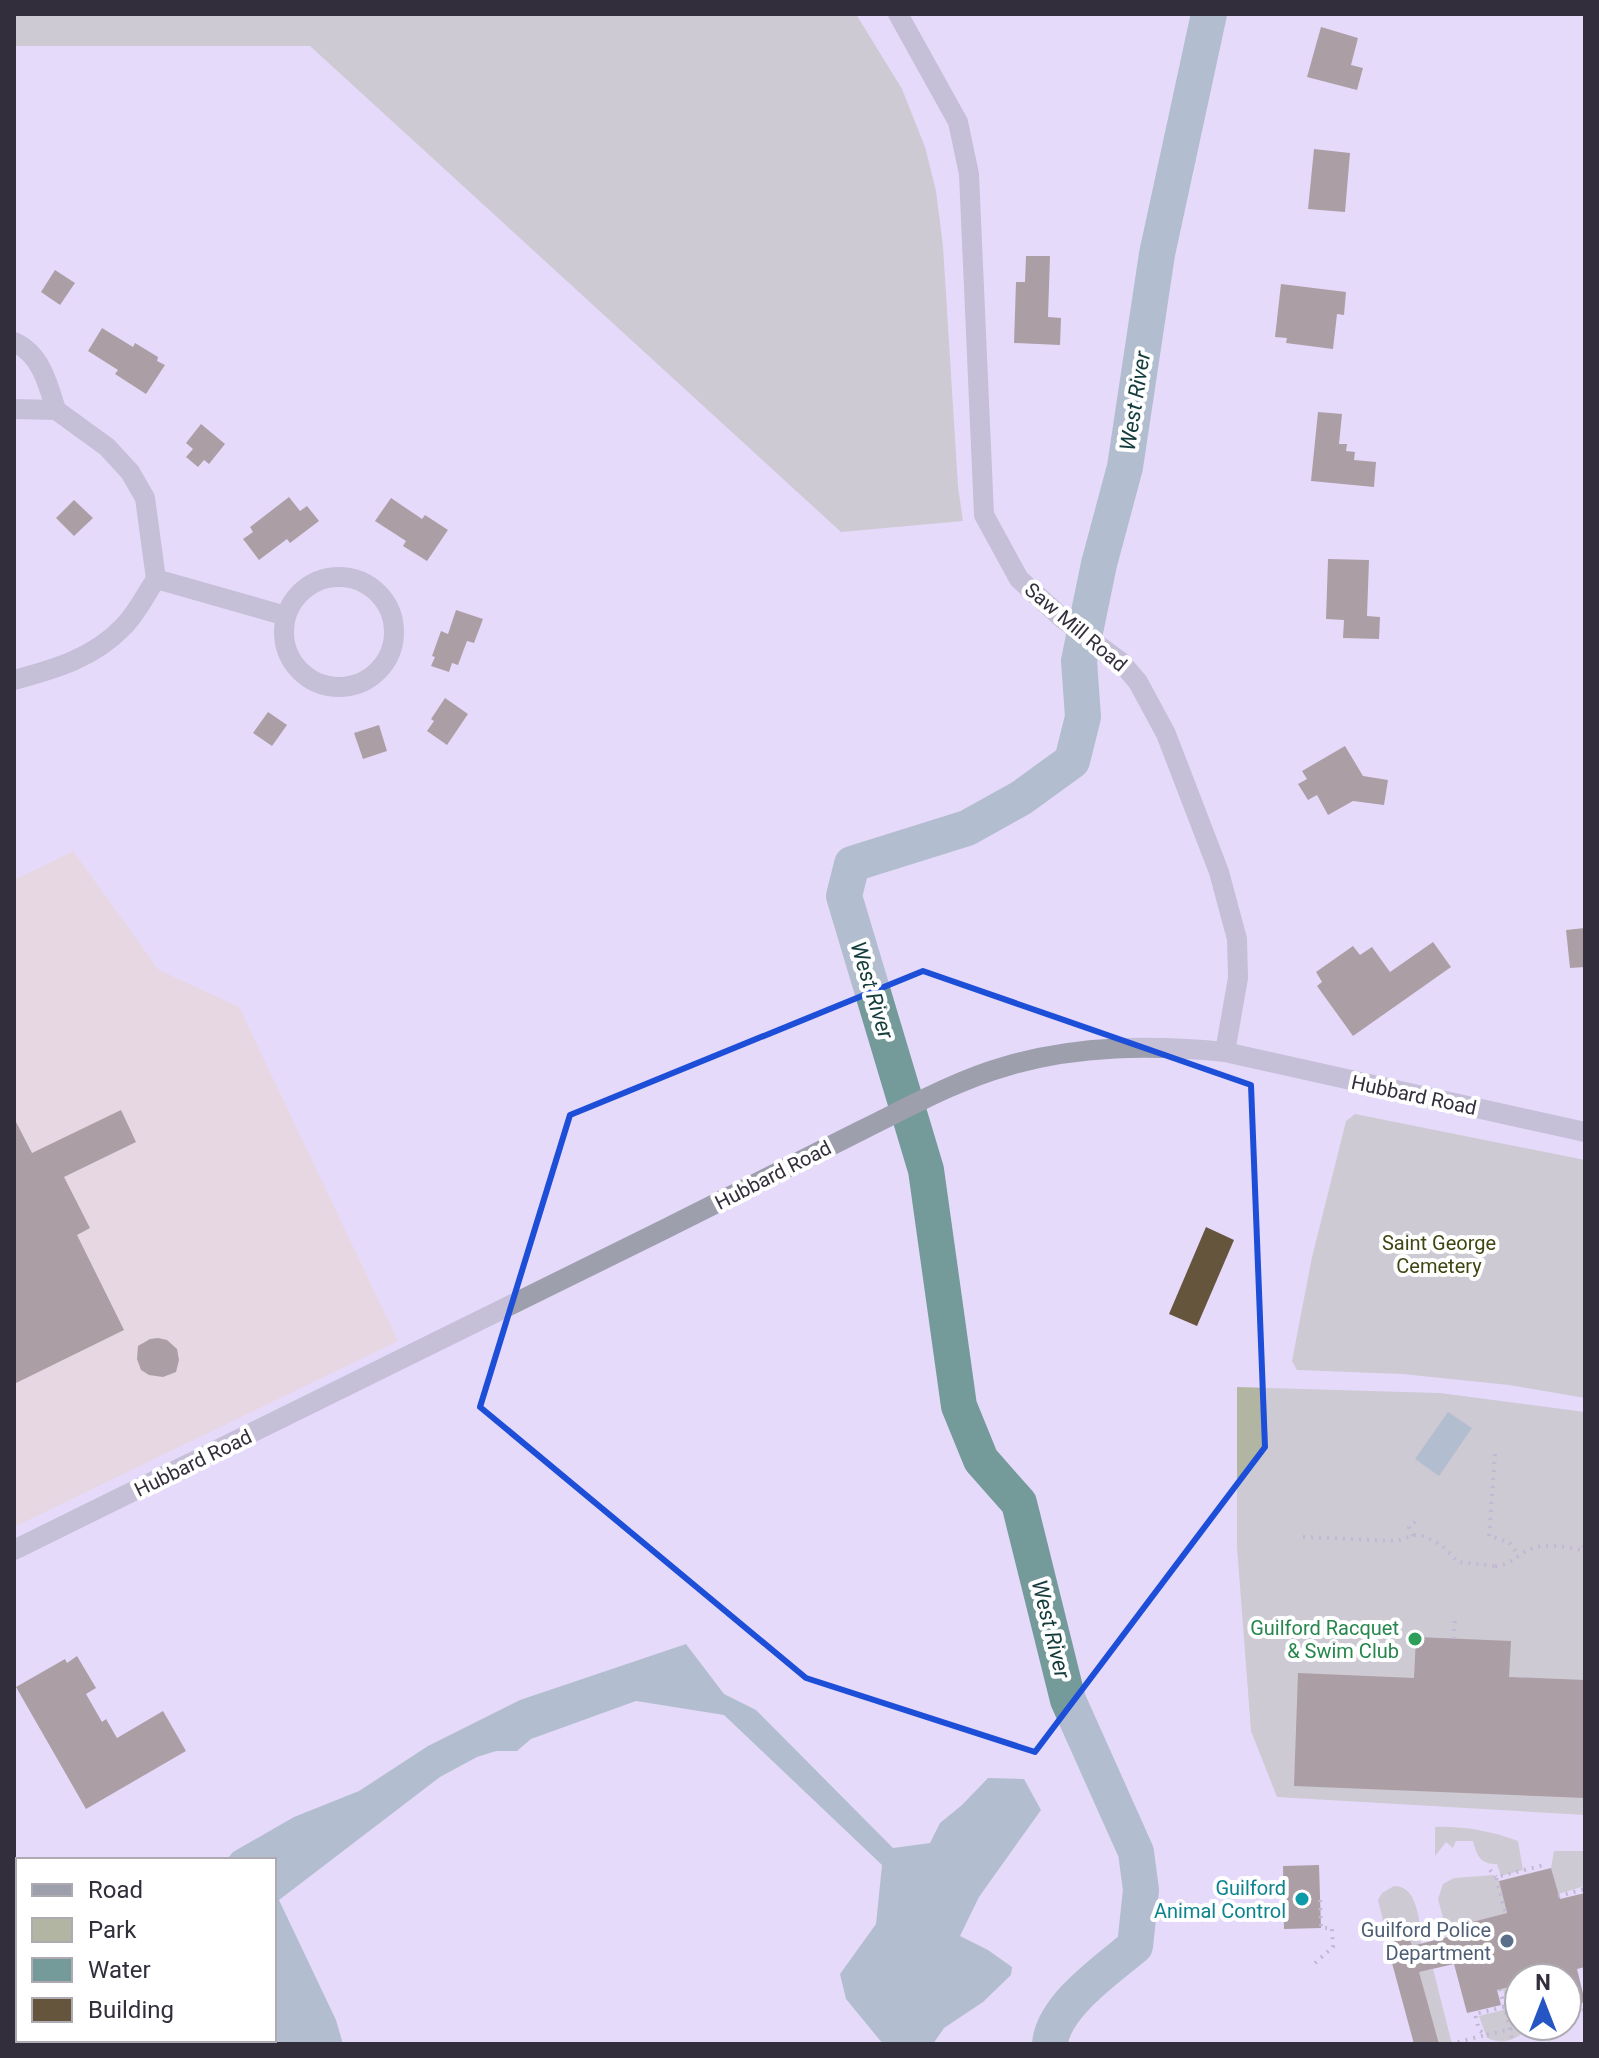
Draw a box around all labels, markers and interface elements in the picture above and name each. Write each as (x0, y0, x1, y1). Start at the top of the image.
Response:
water label: West River (1115, 349, 1155, 453)
street label: Saw Mill Road (1020, 577, 1132, 677)
water label: West River (845, 938, 899, 1042)
street label: Hubbard Road (1349, 1070, 1479, 1120)
street label: Hubbard Road (711, 1135, 835, 1215)
park label: Saint George Cemetery (1382, 1231, 1496, 1278)
street label: Hubbard Road (131, 1424, 255, 1502)
water label: West River (1027, 1577, 1075, 1681)
place label: Guilford Racquet & Swim Club (1250, 1616, 1399, 1663)
marker: Guilford Racquet & Swim Club (1406, 1630, 1424, 1648)
legend (16, 1858, 276, 2042)
text: Road (88, 1876, 143, 1904)
place label: Guilford Animal Control (1154, 1876, 1286, 1923)
marker: Guilford Animal Control (1293, 1890, 1311, 1908)
text: Park (88, 1916, 137, 1944)
place label: Guilford Police Department (1361, 1918, 1491, 1965)
marker: Guilford Police Department (1498, 1932, 1516, 1950)
text: Water (88, 1956, 151, 1984)
north arrow (1503, 1962, 1583, 2042)
text: N (1535, 1970, 1551, 1995)
text: Building (88, 1996, 174, 2024)

